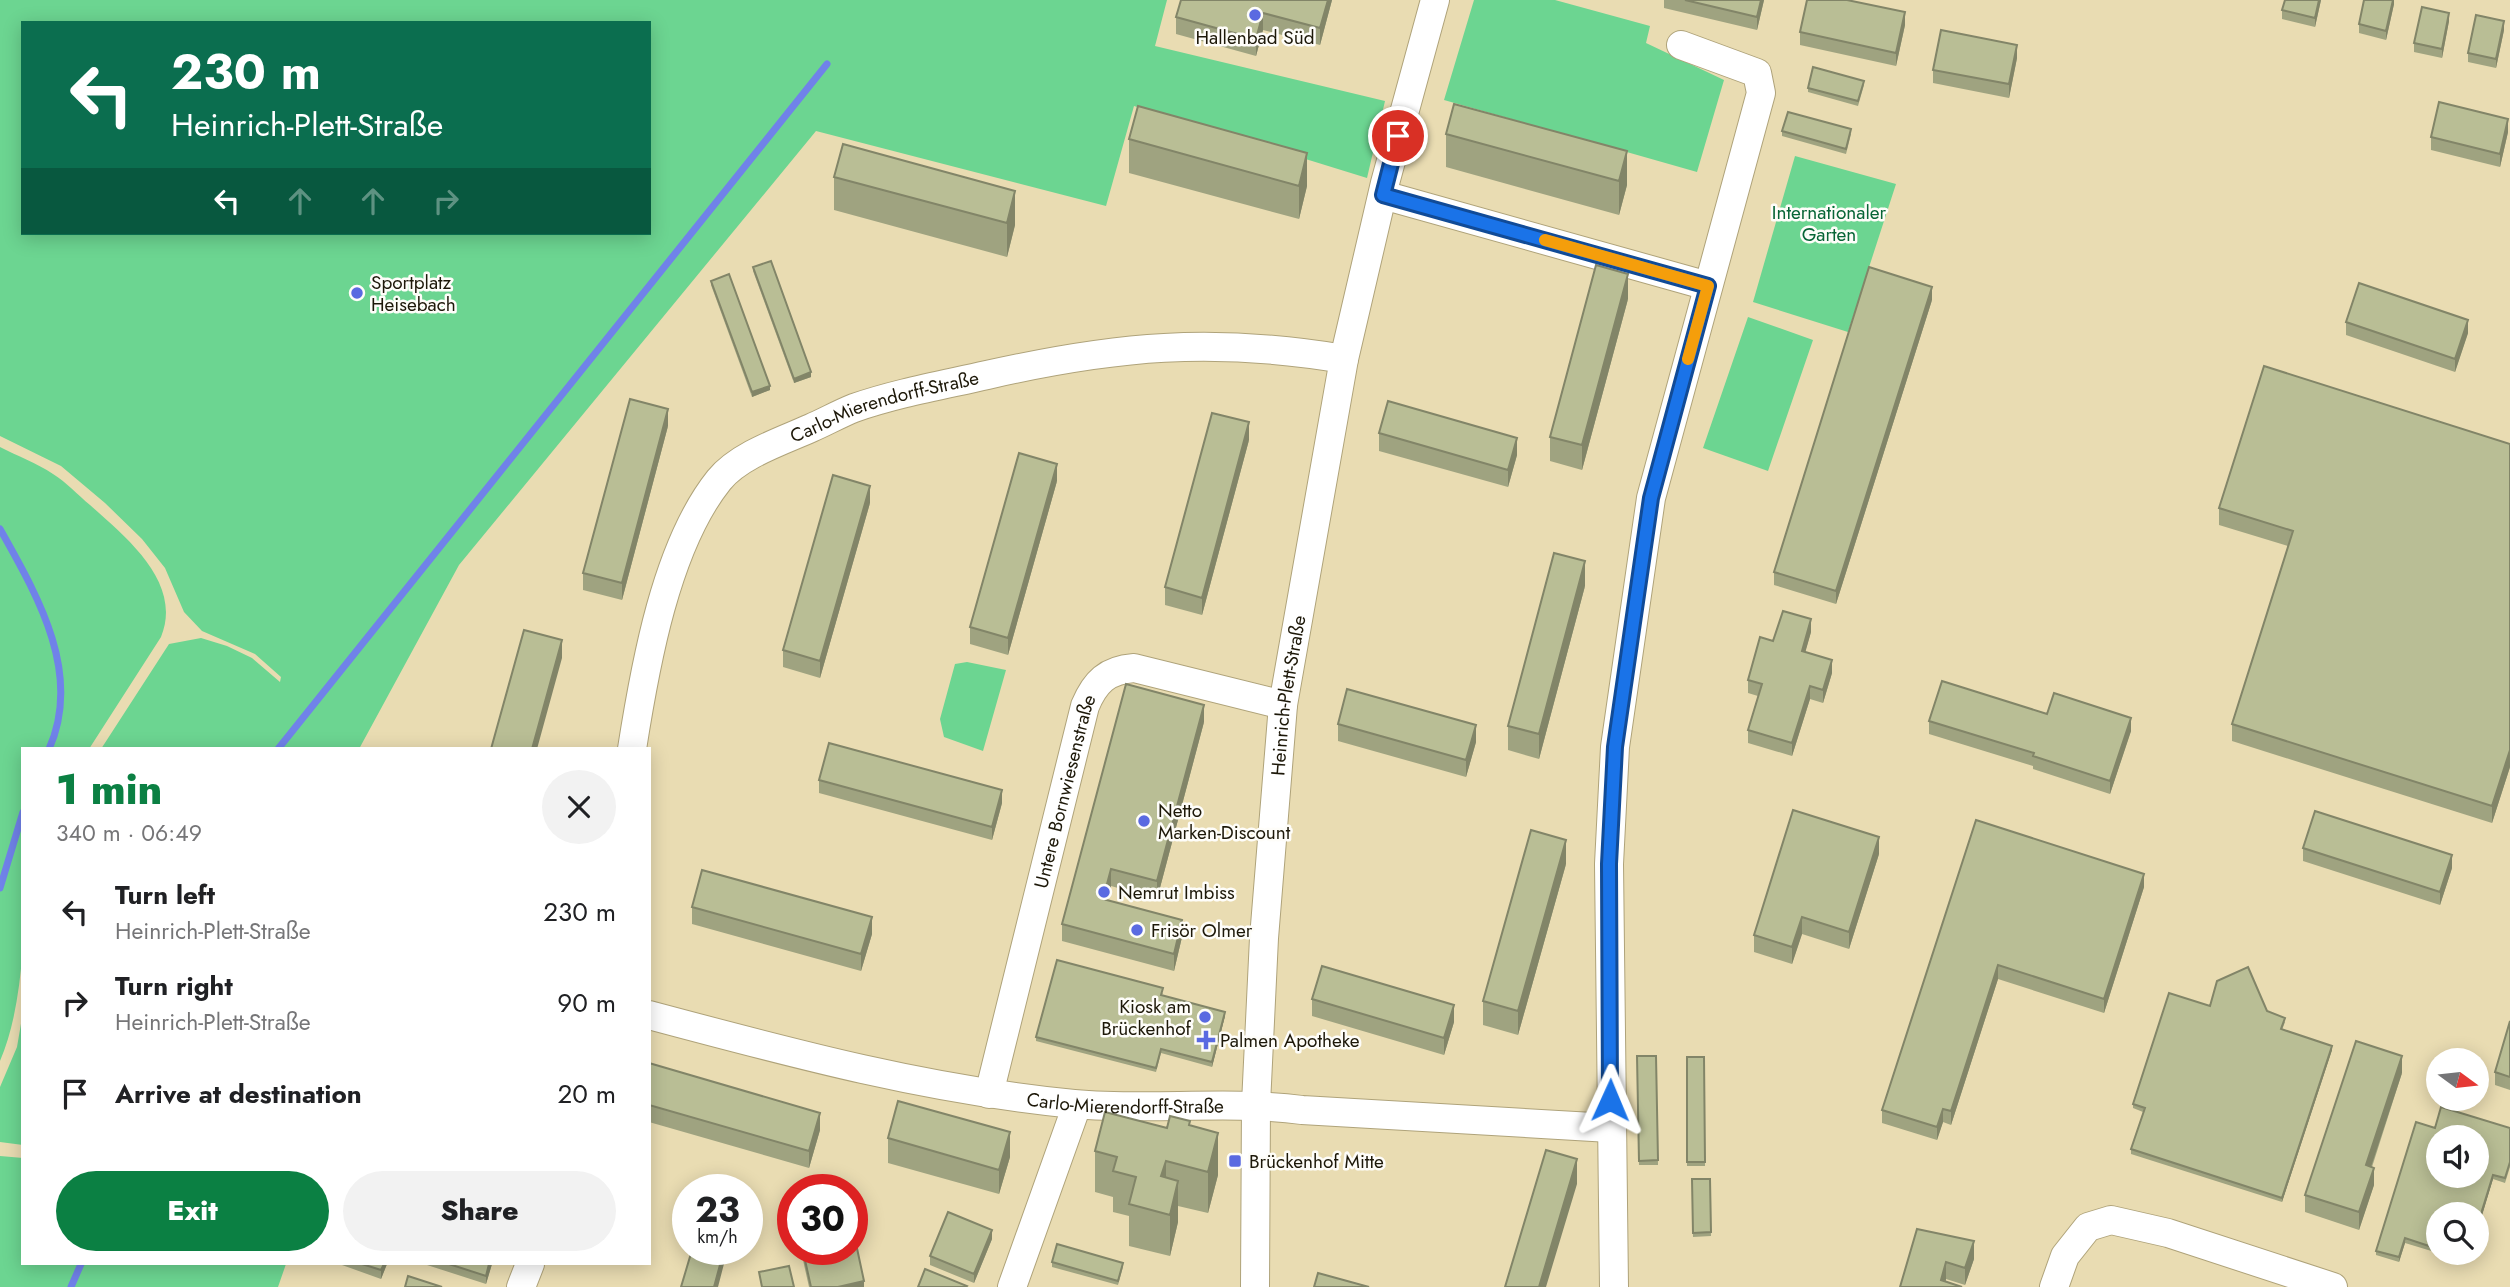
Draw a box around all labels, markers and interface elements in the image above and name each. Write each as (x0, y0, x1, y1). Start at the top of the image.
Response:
marker: Hallenbad Süd (1247, 7, 1263, 23)
place label: Hallenbad Süd (1196, 24, 1314, 51)
text: 230 m (171, 37, 321, 107)
icon: left (56, 49, 147, 140)
text: Heinrich-Plett-Straße (171, 102, 443, 148)
pin (1368, 106, 1428, 166)
icon: arrive (1379, 117, 1417, 155)
icon: left (208, 182, 246, 220)
icon: ahead (281, 182, 319, 220)
icon: ahead (354, 182, 392, 220)
icon: right (427, 182, 465, 220)
park label: Internationaler Garten (1772, 199, 1887, 248)
place label: Sportplatz Heisebach (371, 269, 456, 318)
marker: Sportplatz Heisebach (349, 285, 365, 301)
street label: Carlo-Mierendorff-Straße (786, 364, 981, 449)
street label: Heinrich-Plett-Straße (1264, 613, 1313, 777)
street label: Untere Bornwiesenstraße (1027, 689, 1103, 891)
text: 1 min (56, 759, 162, 820)
button: close (542, 770, 616, 844)
place label: Netto Marken-Discount (1158, 797, 1291, 846)
marker: Netto Marken-Discount (1136, 813, 1152, 829)
text: 340 m · 06:49 (56, 816, 202, 850)
text: Turn left (115, 876, 215, 914)
place label: Nemrut Imbiss (1118, 879, 1235, 906)
marker: Nemrut Imbiss (1096, 884, 1112, 900)
icon: left (56, 893, 94, 931)
text: 230 m (543, 893, 616, 931)
text: Heinrich-Plett-Straße (115, 914, 311, 948)
place label: Frisör Olmer (1151, 917, 1253, 944)
marker: Frisör Olmer (1129, 922, 1145, 938)
text: Turn right (115, 967, 233, 1005)
icon: right (56, 984, 94, 1022)
text: 90 m (557, 984, 616, 1022)
place label: Kiosk am Brückenhof (1101, 993, 1192, 1042)
text: Heinrich-Plett-Straße (115, 1005, 311, 1039)
marker: Kiosk am Brückenhof (1197, 1009, 1213, 1025)
place label: Palmen Apotheke (1220, 1027, 1360, 1054)
marker: Palmen Apotheke (1198, 1032, 1214, 1048)
north arrow (2426, 1048, 2488, 1111)
map controls (2426, 1048, 2489, 1265)
position arrow (1573, 1063, 1647, 1137)
icon: arrive (56, 1075, 94, 1113)
text: Arrive at destination (115, 1075, 362, 1113)
text: 20 m (558, 1075, 616, 1113)
street label: Carlo-Mierendorff-Straße (1025, 1086, 1224, 1121)
button: sound (2426, 1125, 2489, 1188)
place label: Brückenhof Mitte (1249, 1148, 1384, 1175)
marker: Brückenhof Mitte (1227, 1153, 1243, 1169)
button: Exit (56, 1171, 329, 1251)
button: Share (343, 1171, 616, 1251)
speed limit sign: 30 (777, 1174, 868, 1265)
text: 23 (695, 1185, 740, 1235)
button: search (2426, 1202, 2489, 1265)
text: km/h (697, 1224, 738, 1250)

